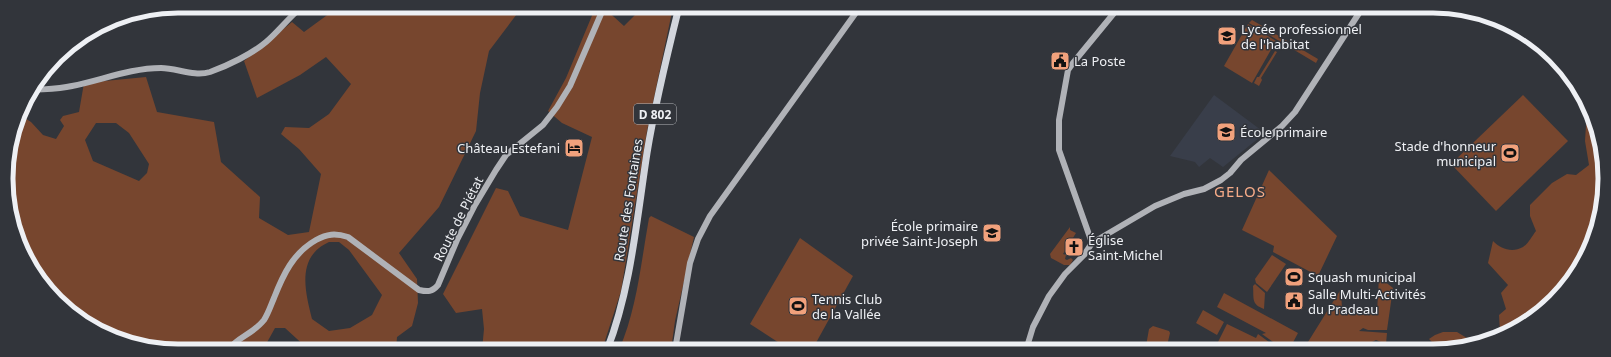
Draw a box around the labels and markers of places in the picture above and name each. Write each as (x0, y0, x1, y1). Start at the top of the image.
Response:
place label: Lycée professionnel de l'habitat (1241, 20, 1362, 53)
school or university icon: Lycée professionnel de l'habitat (1216, 25, 1238, 47)
public building icon: La Poste (1049, 50, 1071, 72)
place label: La Poste (1074, 52, 1125, 70)
school or university icon: École primaire (1215, 121, 1237, 143)
place label: École primaire (1240, 123, 1327, 141)
hotel icon: Château Estefani (563, 137, 585, 159)
place label: Stade d'honneur municipal (1395, 137, 1497, 170)
place label: Château Estefani (457, 139, 560, 157)
sports icon: Stade d'honneur municipal (1499, 142, 1521, 164)
place label: École primaire privée Saint-Joseph (861, 217, 978, 250)
school or university icon: École primaire privée Saint-Joseph (981, 222, 1003, 244)
place label: Église Saint-Michel (1088, 231, 1163, 264)
church icon: Église Saint-Michel (1063, 236, 1085, 258)
sports icon: Squash municipal (1283, 266, 1305, 288)
place label: Squash municipal (1308, 268, 1416, 286)
place label: Salle Multi-Activités du Pradeau (1308, 285, 1426, 318)
place label: Tennis Club de la Vallée (812, 290, 882, 323)
public building icon: Salle Multi-Activités du Pradeau (1283, 290, 1305, 312)
sports icon: Tennis Club de la Vallée (787, 295, 809, 317)

